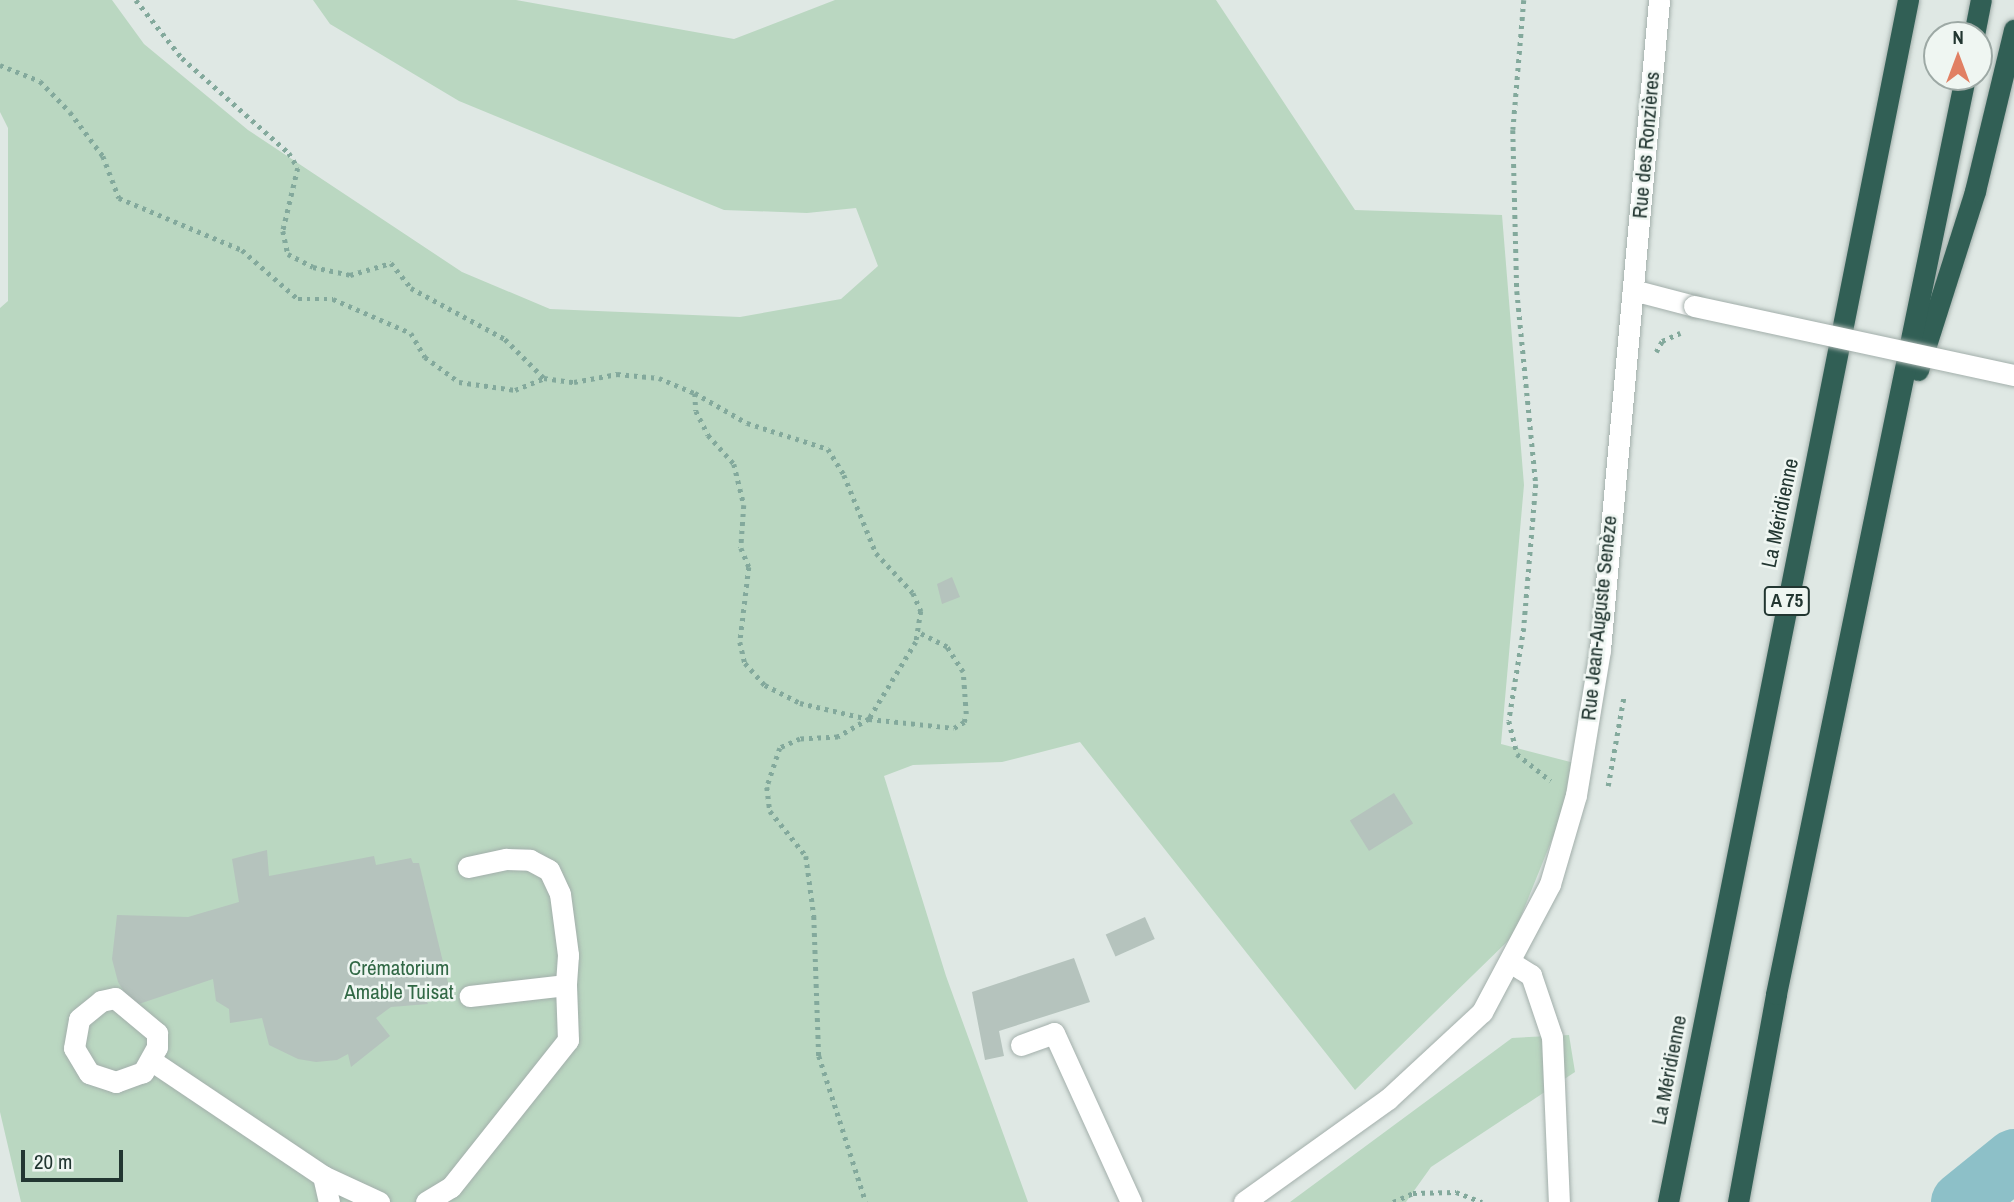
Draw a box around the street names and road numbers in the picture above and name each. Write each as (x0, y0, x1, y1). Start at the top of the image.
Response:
street label: Rue des Ronzières (1627, 70, 1665, 220)
street label: La Méridienne (1756, 456, 1804, 570)
street label: Rue Jean-Auguste Senèze (1576, 514, 1622, 722)
road number: A 75 (1762, 586, 1812, 616)
street label: La Méridienne (1646, 1013, 1692, 1127)

